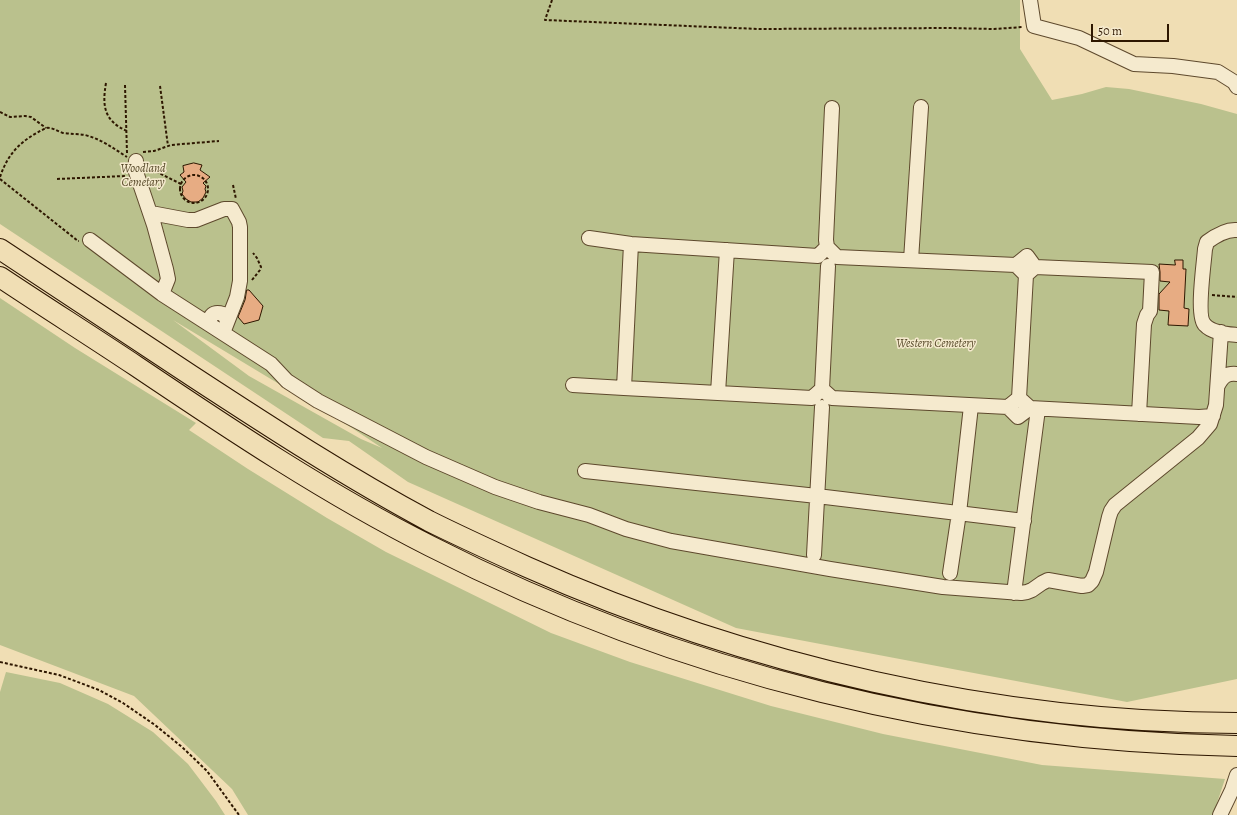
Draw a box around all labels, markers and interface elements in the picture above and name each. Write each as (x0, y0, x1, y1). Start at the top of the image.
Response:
scale bar (1093, 16, 1171, 42)
text: 50 m (1098, 23, 1122, 39)
park label: Woodland Cemetary (120, 162, 166, 190)
park label: Western Cemetery (896, 337, 976, 351)

